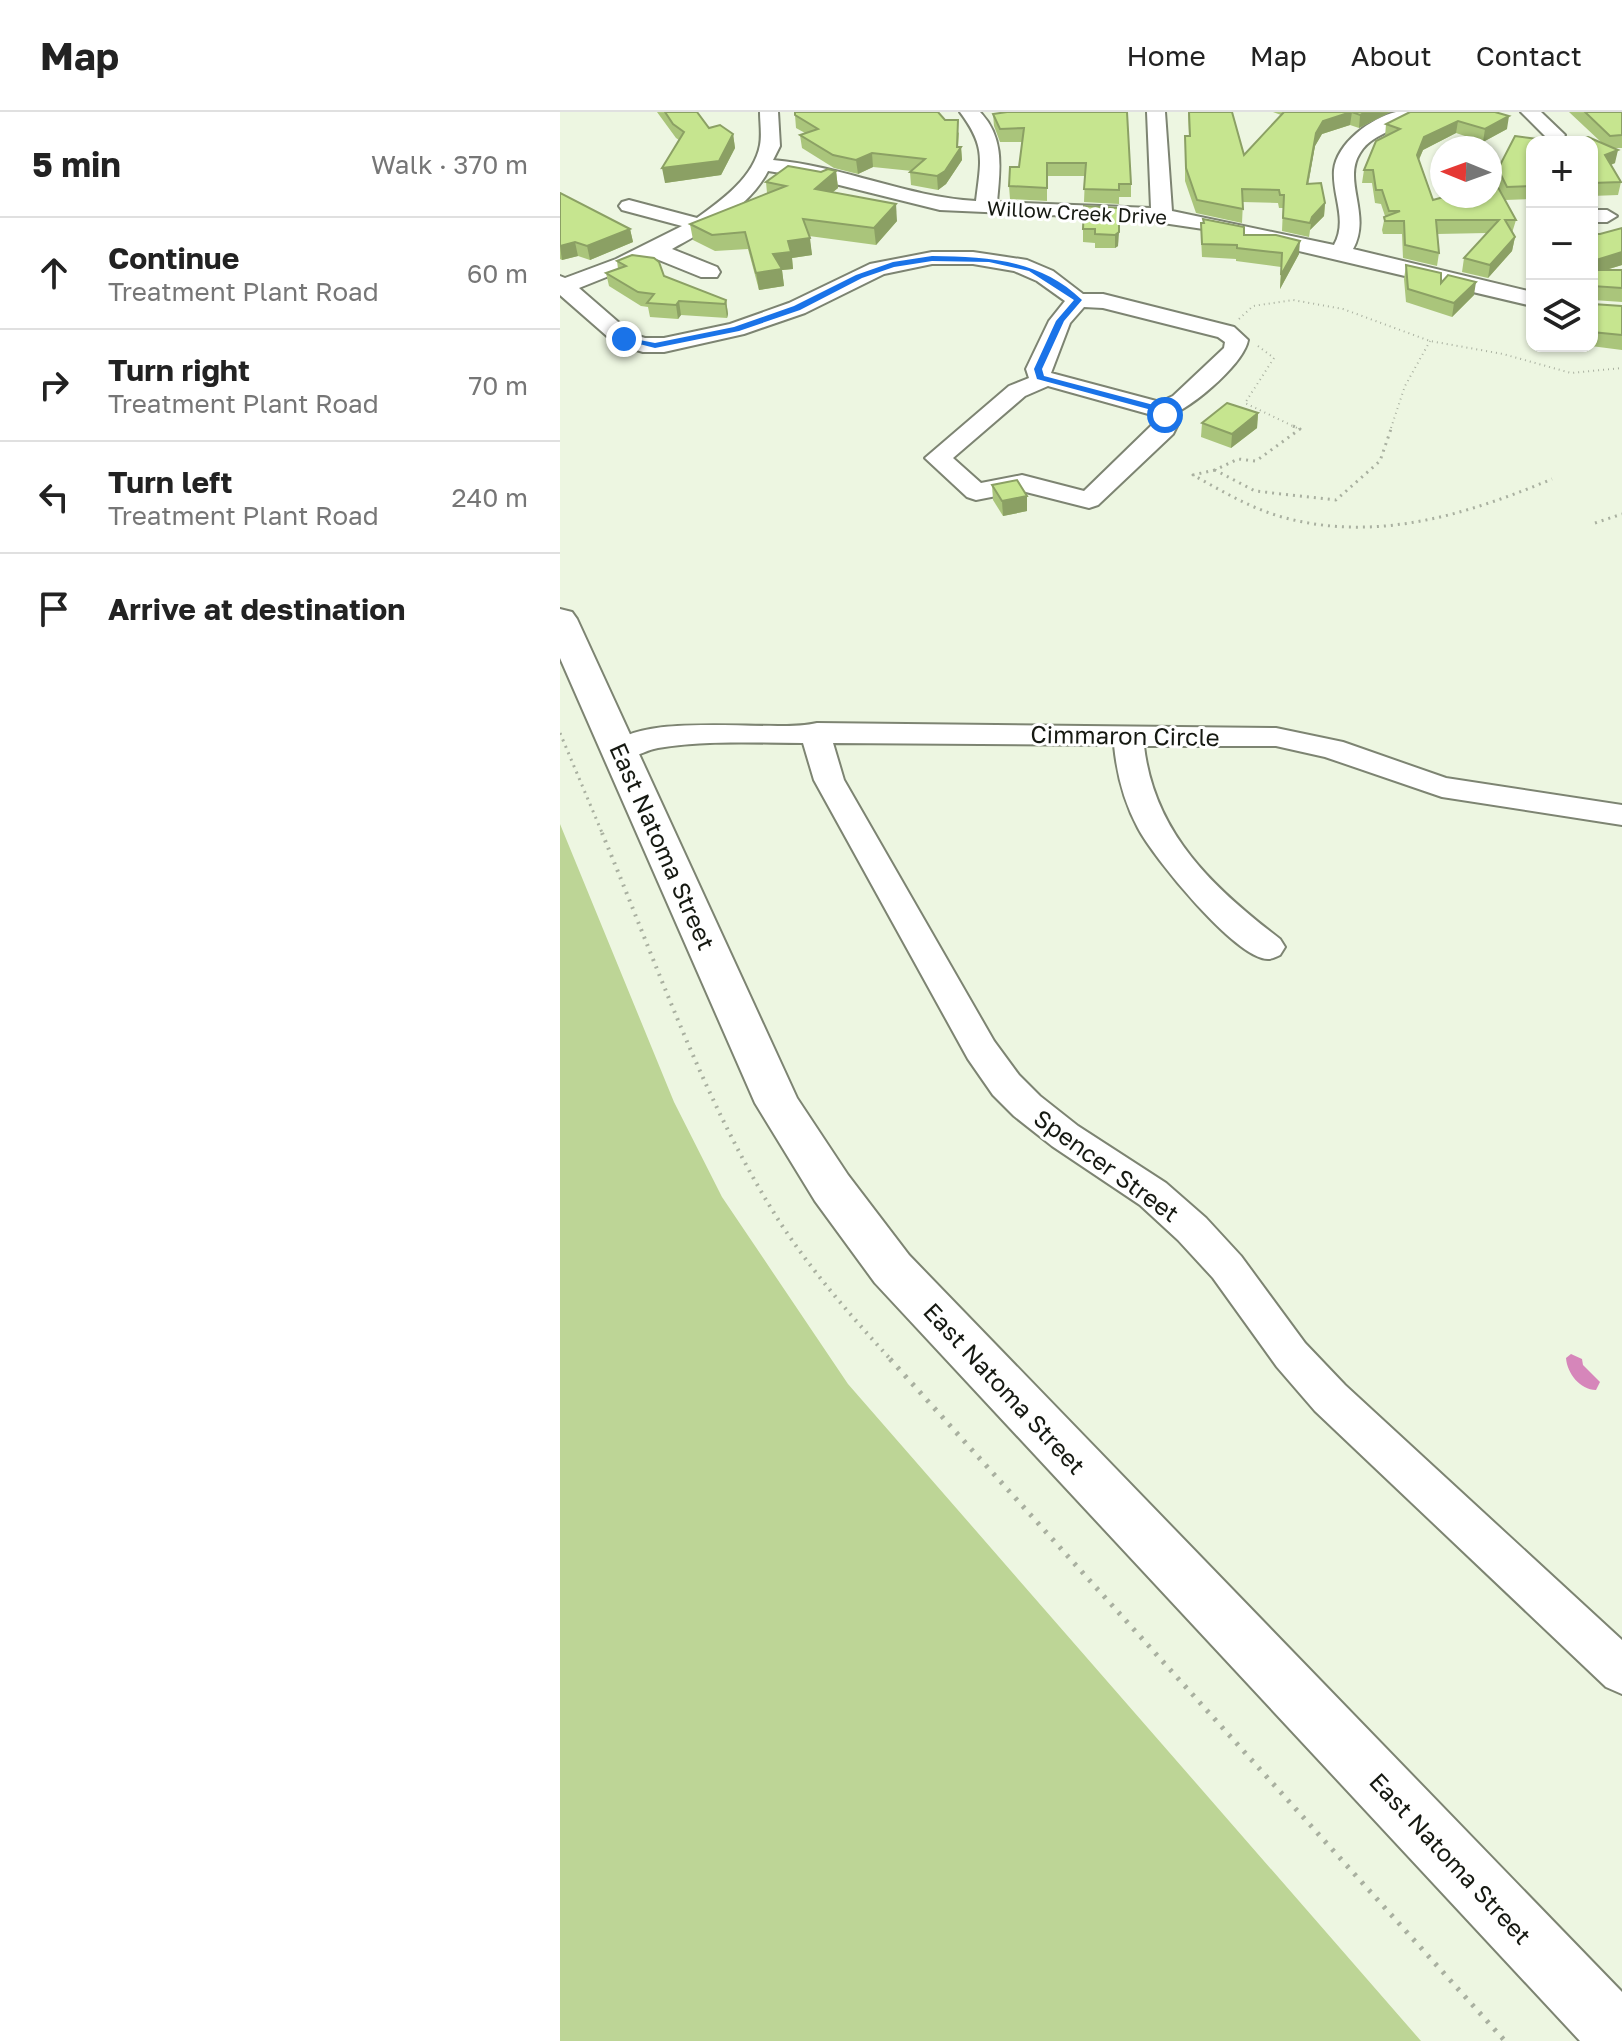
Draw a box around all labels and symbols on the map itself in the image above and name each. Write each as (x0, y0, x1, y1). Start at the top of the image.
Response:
north arrow (1430, 136, 1502, 208)
street label: Willow Creek Drive (986, 195, 1168, 229)
route end (606, 321, 642, 357)
route start (1147, 397, 1183, 433)
street label: Cimmaron Circle (1030, 719, 1220, 751)
street label: East Natoma Street (604, 738, 722, 954)
street label: Spencer Street (1029, 1103, 1185, 1227)
street label: East Natoma Street (918, 1296, 1092, 1480)
street label: East Natoma Street (1364, 1766, 1538, 1950)

